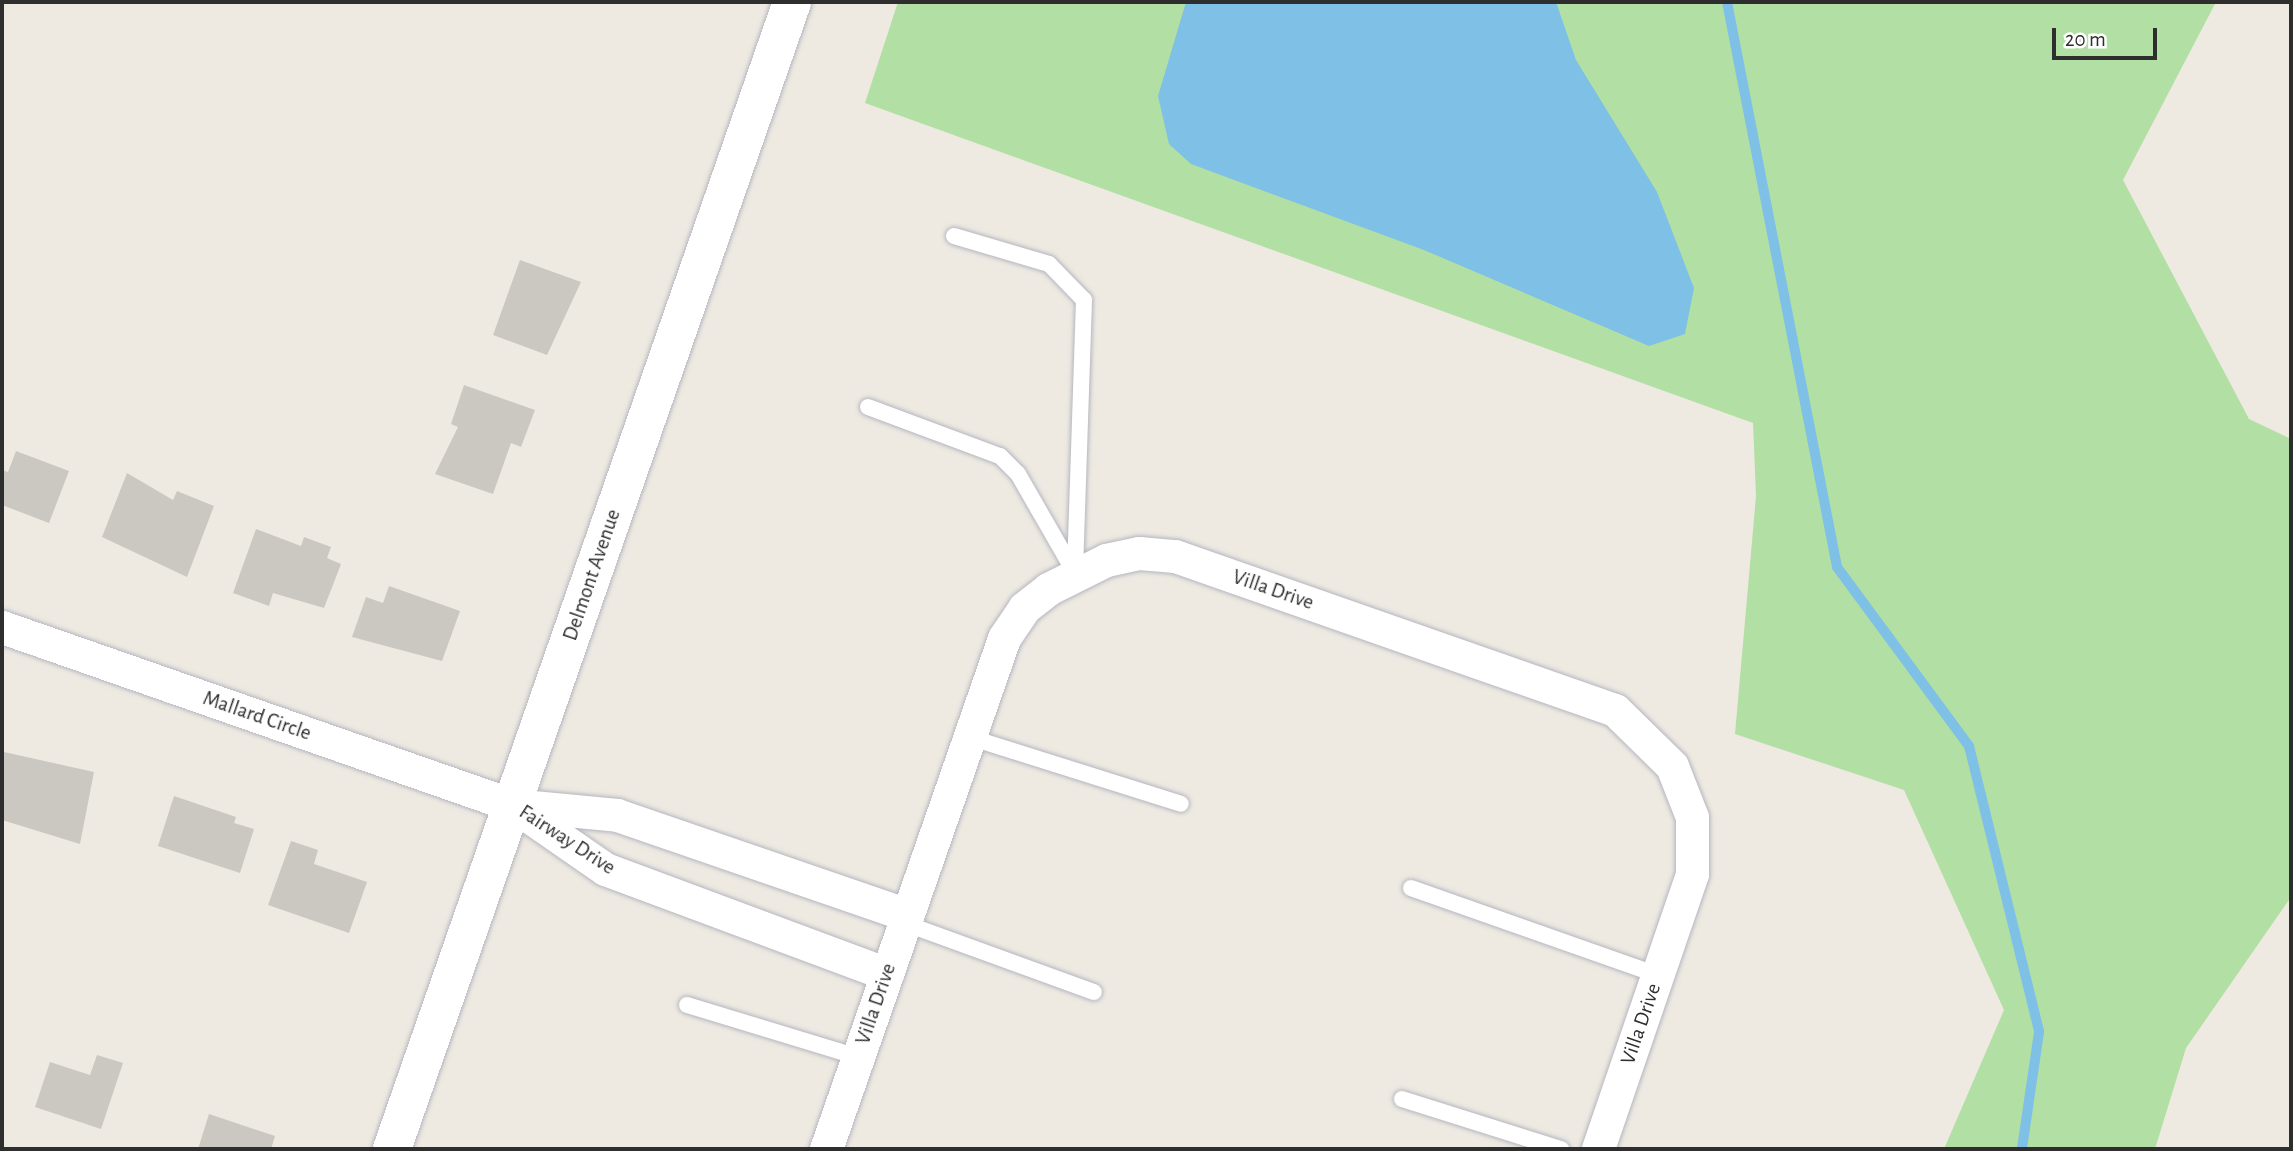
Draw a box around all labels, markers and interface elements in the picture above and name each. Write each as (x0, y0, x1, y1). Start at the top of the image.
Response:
scale bar (2055, 14, 2160, 58)
text: 20 m (2065, 29, 2106, 50)
street label: Delmont Avenue (558, 506, 626, 644)
street label: Villa Drive (1229, 564, 1317, 616)
street label: Mallard Circle (200, 686, 314, 746)
street label: Fairway Drive (514, 800, 620, 880)
street label: Villa Drive (850, 960, 902, 1048)
street label: Villa Drive (1615, 980, 1667, 1068)

